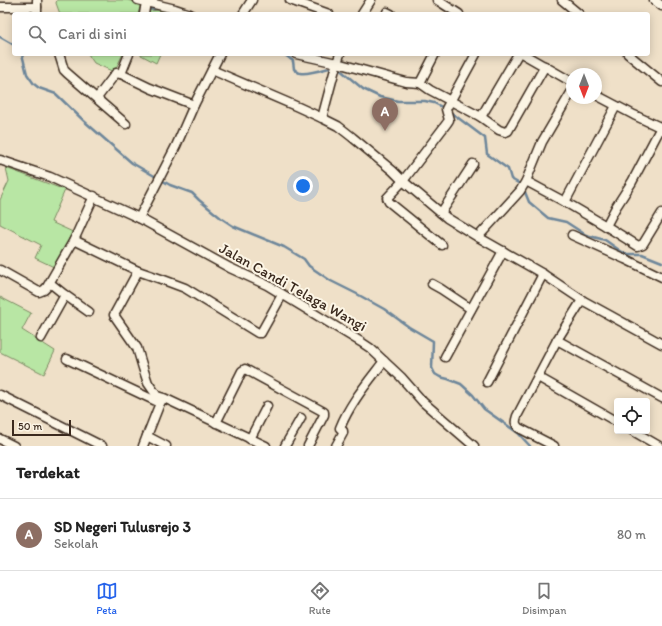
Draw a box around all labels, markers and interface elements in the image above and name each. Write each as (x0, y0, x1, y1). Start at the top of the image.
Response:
search box (12, 12, 650, 56)
icon: search (26, 23, 48, 45)
text: Cari di sini (58, 25, 127, 43)
north arrow (566, 68, 602, 104)
pin: A (372, 98, 398, 131)
your location (293, 176, 313, 196)
street label: Jalan Candi Telaga Wangi (216, 239, 370, 335)
map controls (614, 398, 650, 434)
button: locate (614, 398, 650, 434)
scale bar (12, 418, 71, 437)
text: 50 m (18, 420, 42, 433)
text: Terdekat (16, 462, 80, 482)
text: SD Negeri Tulusrejo 3 (54, 518, 191, 536)
text: A (25, 527, 33, 542)
text: 80 m (617, 527, 646, 542)
text: Sekolah (54, 536, 98, 551)
tab: Peta (96, 580, 118, 617)
tab: Rute (309, 580, 331, 617)
tab: Disimpan (522, 580, 566, 617)

